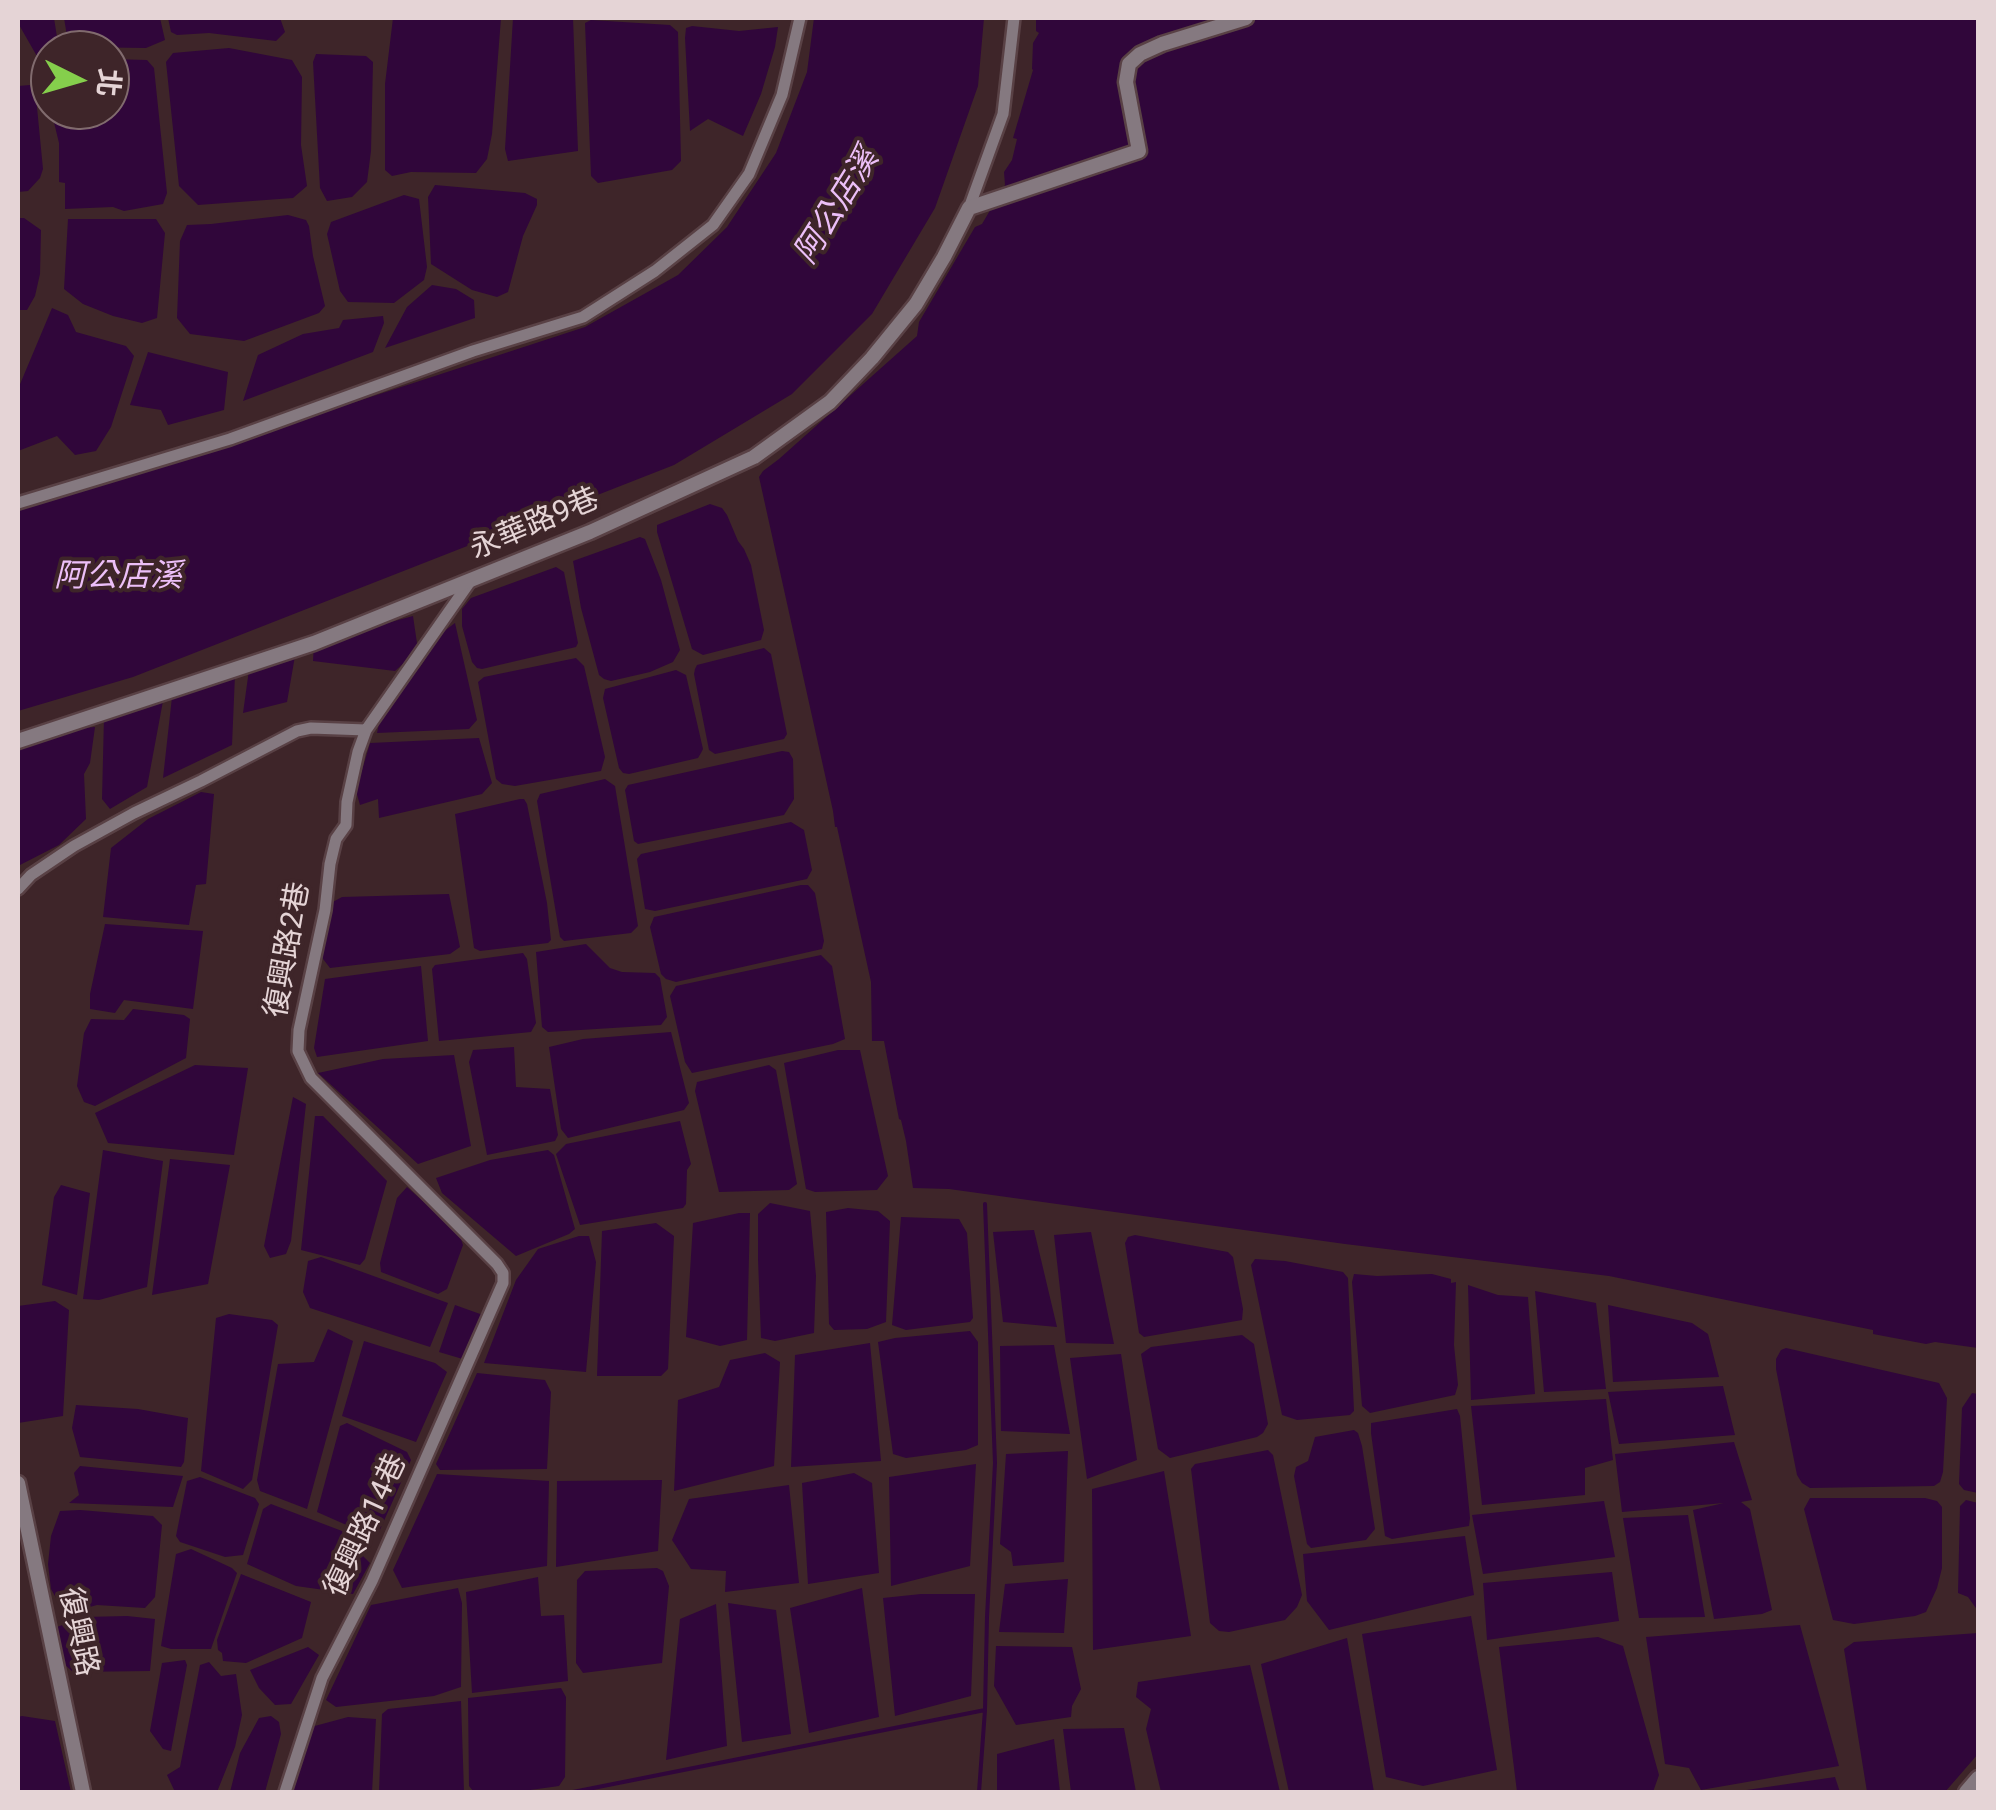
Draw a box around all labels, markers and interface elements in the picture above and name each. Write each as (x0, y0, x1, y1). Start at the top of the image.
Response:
north arrow (30, 30, 130, 130)
text: 北 (91, 67, 126, 98)
water label: 阿公店溪 (788, 143, 888, 271)
street label: 永華路9巷 (465, 482, 605, 568)
water label: 阿公店溪 (54, 559, 182, 597)
street label: 復興路2巷 (259, 879, 319, 1021)
street label: 復興路14巷 (318, 1449, 416, 1603)
street label: 復興路 (50, 1584, 104, 1680)

